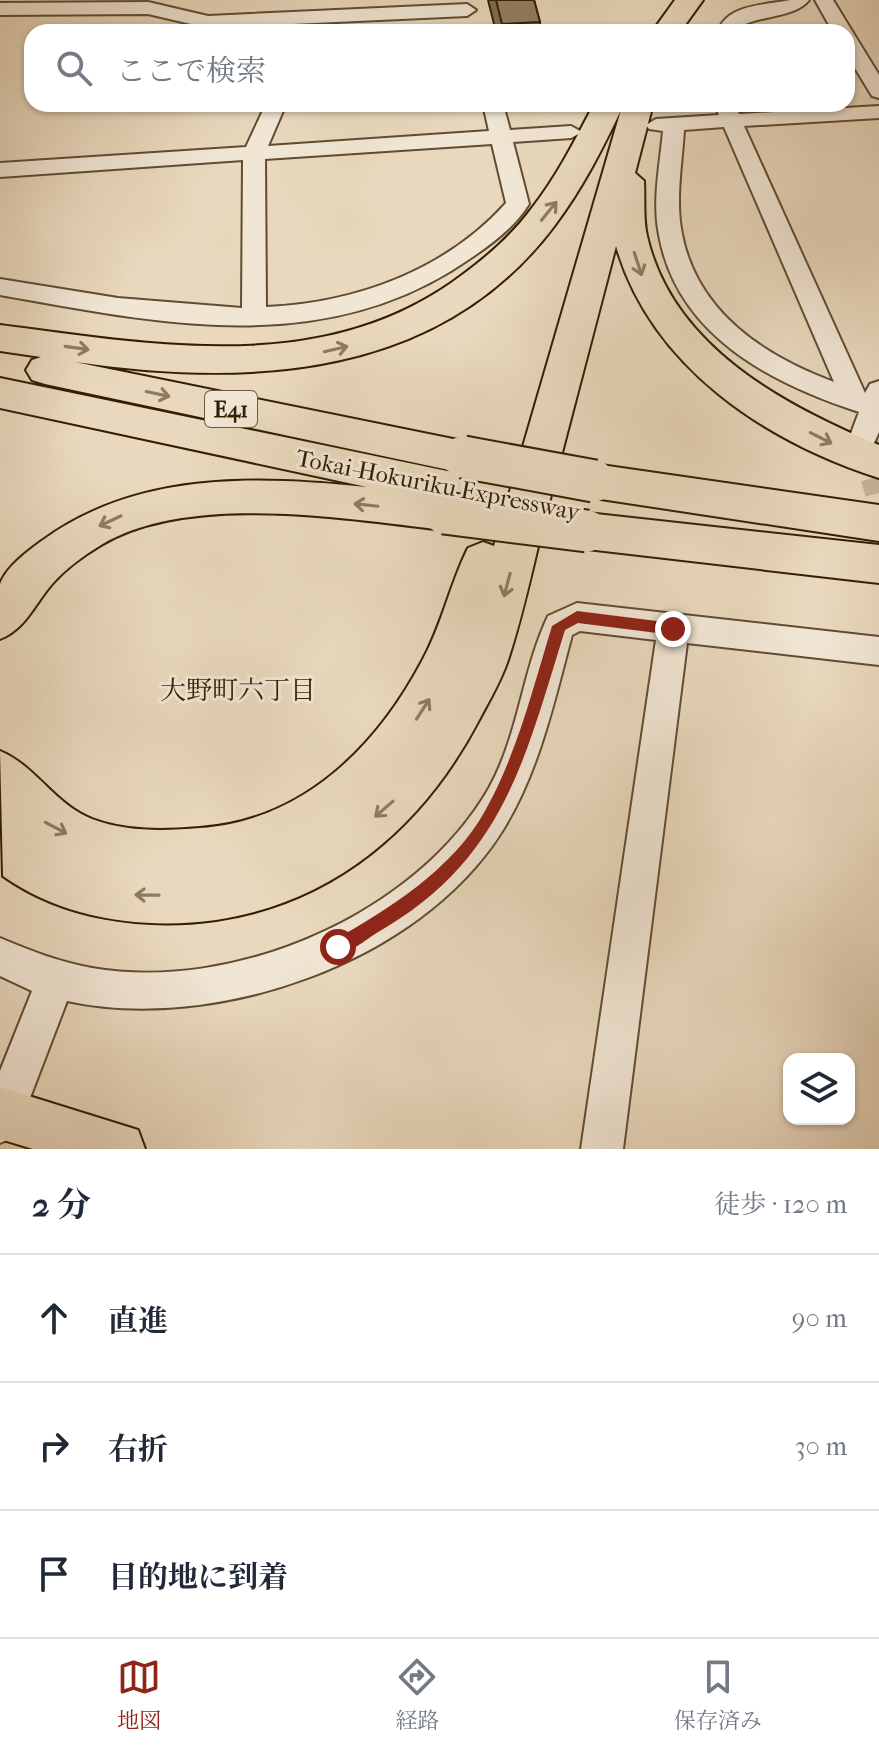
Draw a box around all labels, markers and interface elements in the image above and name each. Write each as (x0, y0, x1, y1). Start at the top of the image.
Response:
search box (24, 24, 855, 112)
icon: search (52, 46, 96, 90)
text: ここで検索 (116, 54, 266, 89)
one-way arrow (540, 201, 558, 222)
one-way arrow (631, 251, 646, 276)
one-way arrow (64, 341, 89, 356)
one-way arrow (322, 341, 348, 356)
one-way arrow (145, 387, 171, 402)
road number: E41 (205, 391, 257, 427)
one-way arrow (808, 431, 832, 446)
street label: Tokai-Hokuriku Expressway (294, 444, 583, 526)
one-way arrow (353, 497, 380, 512)
one-way arrow (98, 515, 123, 530)
one-way arrow (499, 571, 514, 597)
route end (655, 611, 691, 647)
district label: 大野町六丁目 (160, 675, 316, 706)
one-way arrow (415, 698, 432, 720)
one-way arrow (375, 800, 395, 818)
one-way arrow (44, 820, 67, 836)
one-way arrow (134, 887, 161, 903)
route start (320, 929, 356, 965)
map controls (783, 1053, 855, 1125)
button: layers (783, 1053, 855, 1125)
text: 2 分 (32, 1185, 91, 1225)
text: 徒歩 · 120 m (714, 1189, 847, 1220)
icon: ahead (32, 1296, 76, 1340)
text: 90 m (792, 1303, 847, 1334)
text: 直進 (108, 1304, 168, 1339)
icon: right (32, 1424, 76, 1468)
text: 30 m (795, 1431, 847, 1462)
text: 右折 (108, 1432, 168, 1467)
icon: arrive (32, 1552, 76, 1596)
text: 目的地に到着 (108, 1560, 288, 1595)
tab: 地図 (117, 1655, 161, 1734)
tab: 経路 (395, 1655, 440, 1734)
tab: 保存済み (674, 1655, 762, 1734)

